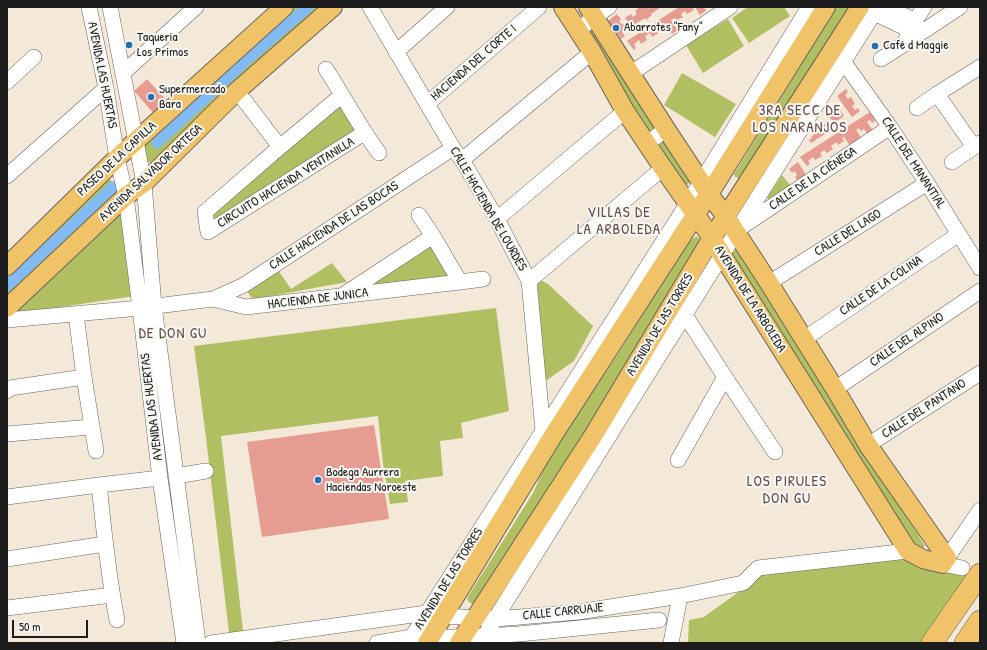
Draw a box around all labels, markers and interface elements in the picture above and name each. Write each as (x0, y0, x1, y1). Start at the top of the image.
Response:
street label: AVENIDA LAS HUERTAS (84, 20, 120, 130)
place label: Abarrotes "Fany" (624, 20, 703, 36)
street label: HACIENDA DEL CORTE I (428, 21, 520, 105)
marker: Abarrotes "Fany" (611, 23, 621, 33)
place label: Taqueria Los Primos (137, 30, 188, 61)
place label: Café d Maggie (883, 38, 949, 54)
marker: Taqueria Los Primos (124, 40, 134, 50)
marker: Café d Maggie (870, 41, 880, 51)
place label: Supermercado Bara (159, 82, 225, 113)
marker: Supermercado Bara (146, 92, 156, 102)
district label: 3RA SECC DE LOS NARANJOS (753, 102, 847, 137)
street label: CALLE DEL MANANTIAL (878, 114, 948, 212)
street label: PASEO DE LA CAPILLA (74, 118, 160, 200)
street label: AVENIDA SALVADOR ORTEGA (96, 121, 206, 225)
street label: CIRCUITO HACIENDA VENTANILLA (215, 134, 357, 232)
street label: CALLE HACIENDA DE LOURDES (446, 144, 530, 274)
street label: CALLE DE LA CIÉNEGA (766, 144, 860, 214)
street label: CALLE HACIENDA DE LAS BOCAS (266, 178, 402, 274)
district label: VILLAS DE LA ARBOLEDA (577, 204, 661, 239)
street label: CALLE DEL LAGO (812, 206, 884, 260)
street label: AVENIDA DE LA ARBOLEDA (711, 243, 789, 355)
street label: CALLE DE LA COLINA (837, 253, 925, 319)
street label: AVENIDA DE LAS TORRES (623, 271, 697, 379)
street label: HACIENDA DE JUNICA (267, 285, 369, 313)
street label: CALLE DEL ALPINO (867, 309, 947, 371)
district label: DE DON GU (139, 325, 207, 343)
street label: AVENIDA LAS HUERTAS (138, 352, 166, 462)
street label: CALLE DEL PANTANO (879, 376, 969, 442)
place label: Bodega Aurrera Haciendas Noroeste (326, 465, 417, 496)
district label: LOS PIRULES DON GU (747, 473, 827, 508)
marker: Bodega Aurrera Haciendas Noroeste (313, 475, 323, 485)
street label: AVENIDA DE LAS TORRES (411, 525, 487, 633)
street label: CALLE CARRUAJE (522, 600, 604, 624)
scale bar (14, 612, 90, 638)
text: 50 m (19, 618, 40, 635)

